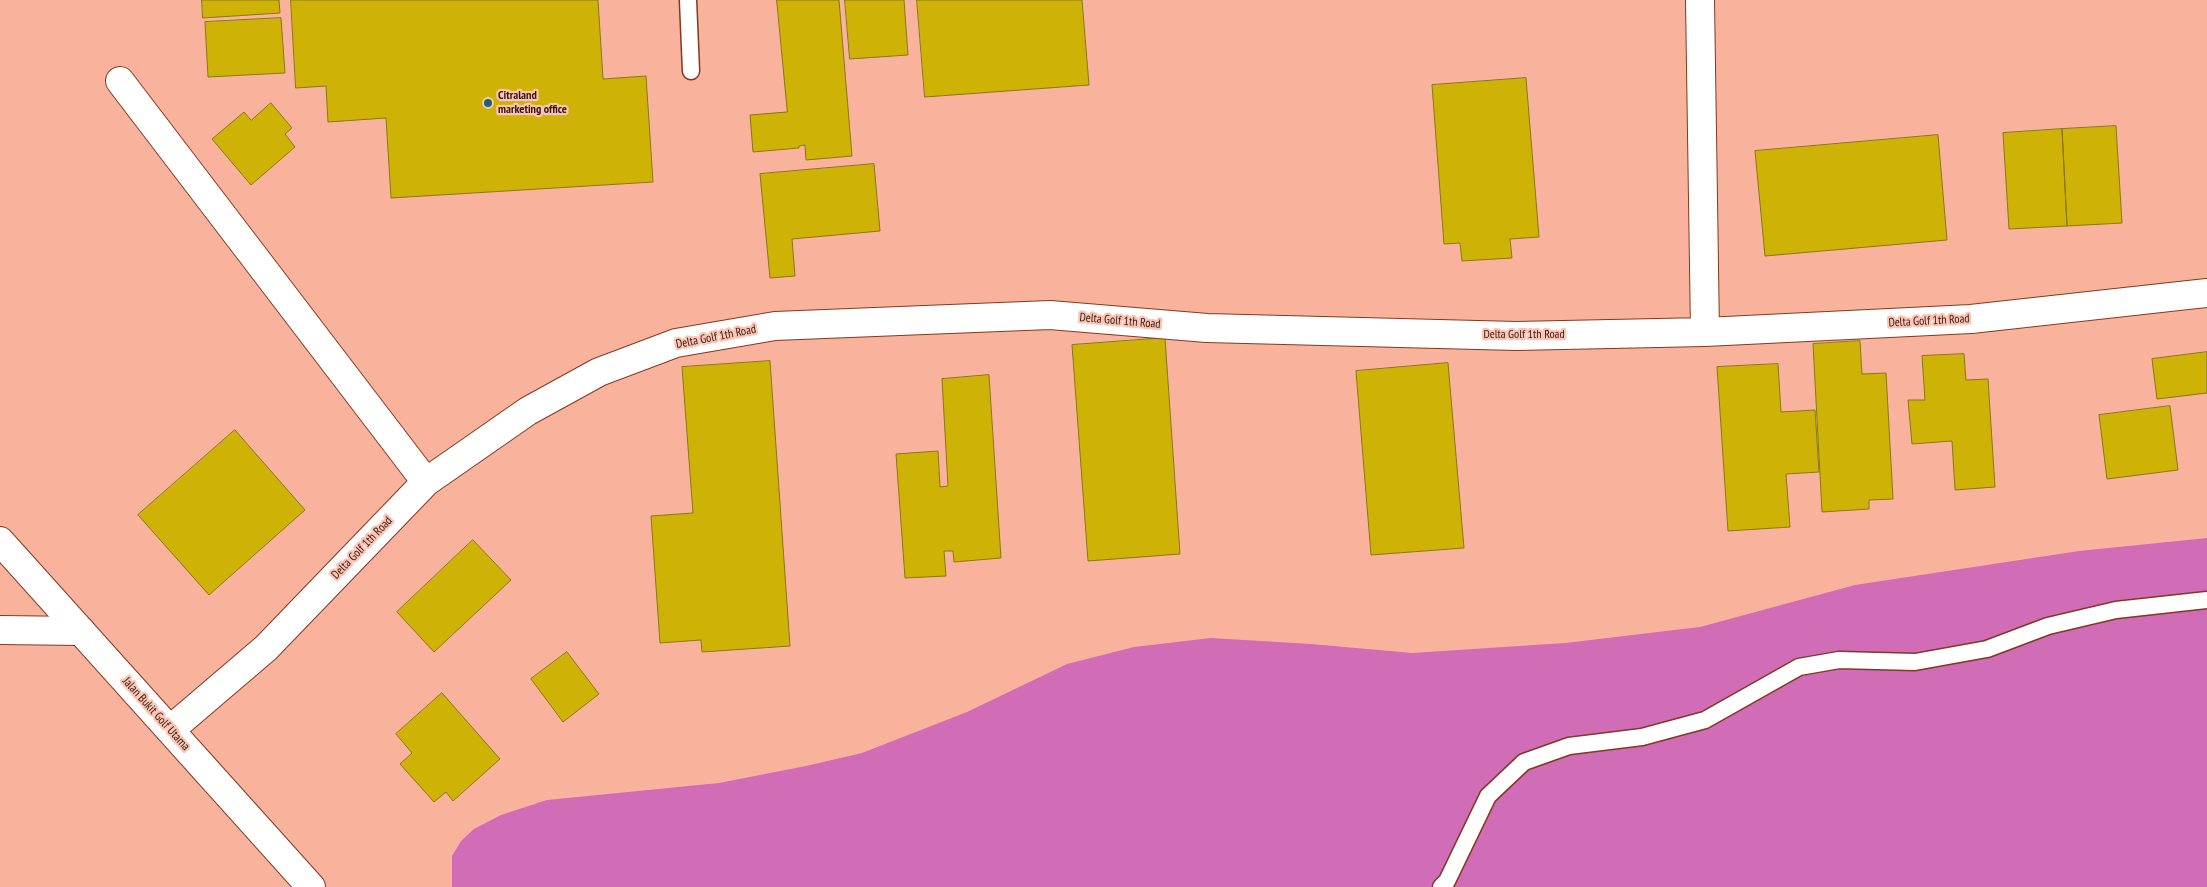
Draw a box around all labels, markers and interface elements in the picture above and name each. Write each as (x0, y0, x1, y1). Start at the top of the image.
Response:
place label: Citraland marketing office (498, 89, 567, 117)
marker: Citraland marketing office (482, 97, 494, 109)
street label: Delta Golf 1th Road (1079, 310, 1161, 332)
street label: Delta Golf 1th Road (1888, 312, 1970, 330)
street label: Delta Golf 1th Road (675, 322, 757, 352)
street label: Delta Golf 1th Road (1483, 328, 1565, 342)
street label: Delta Golf 1th Road (329, 514, 395, 582)
street label: Jalan Bukit Golf Utama (119, 674, 193, 754)

